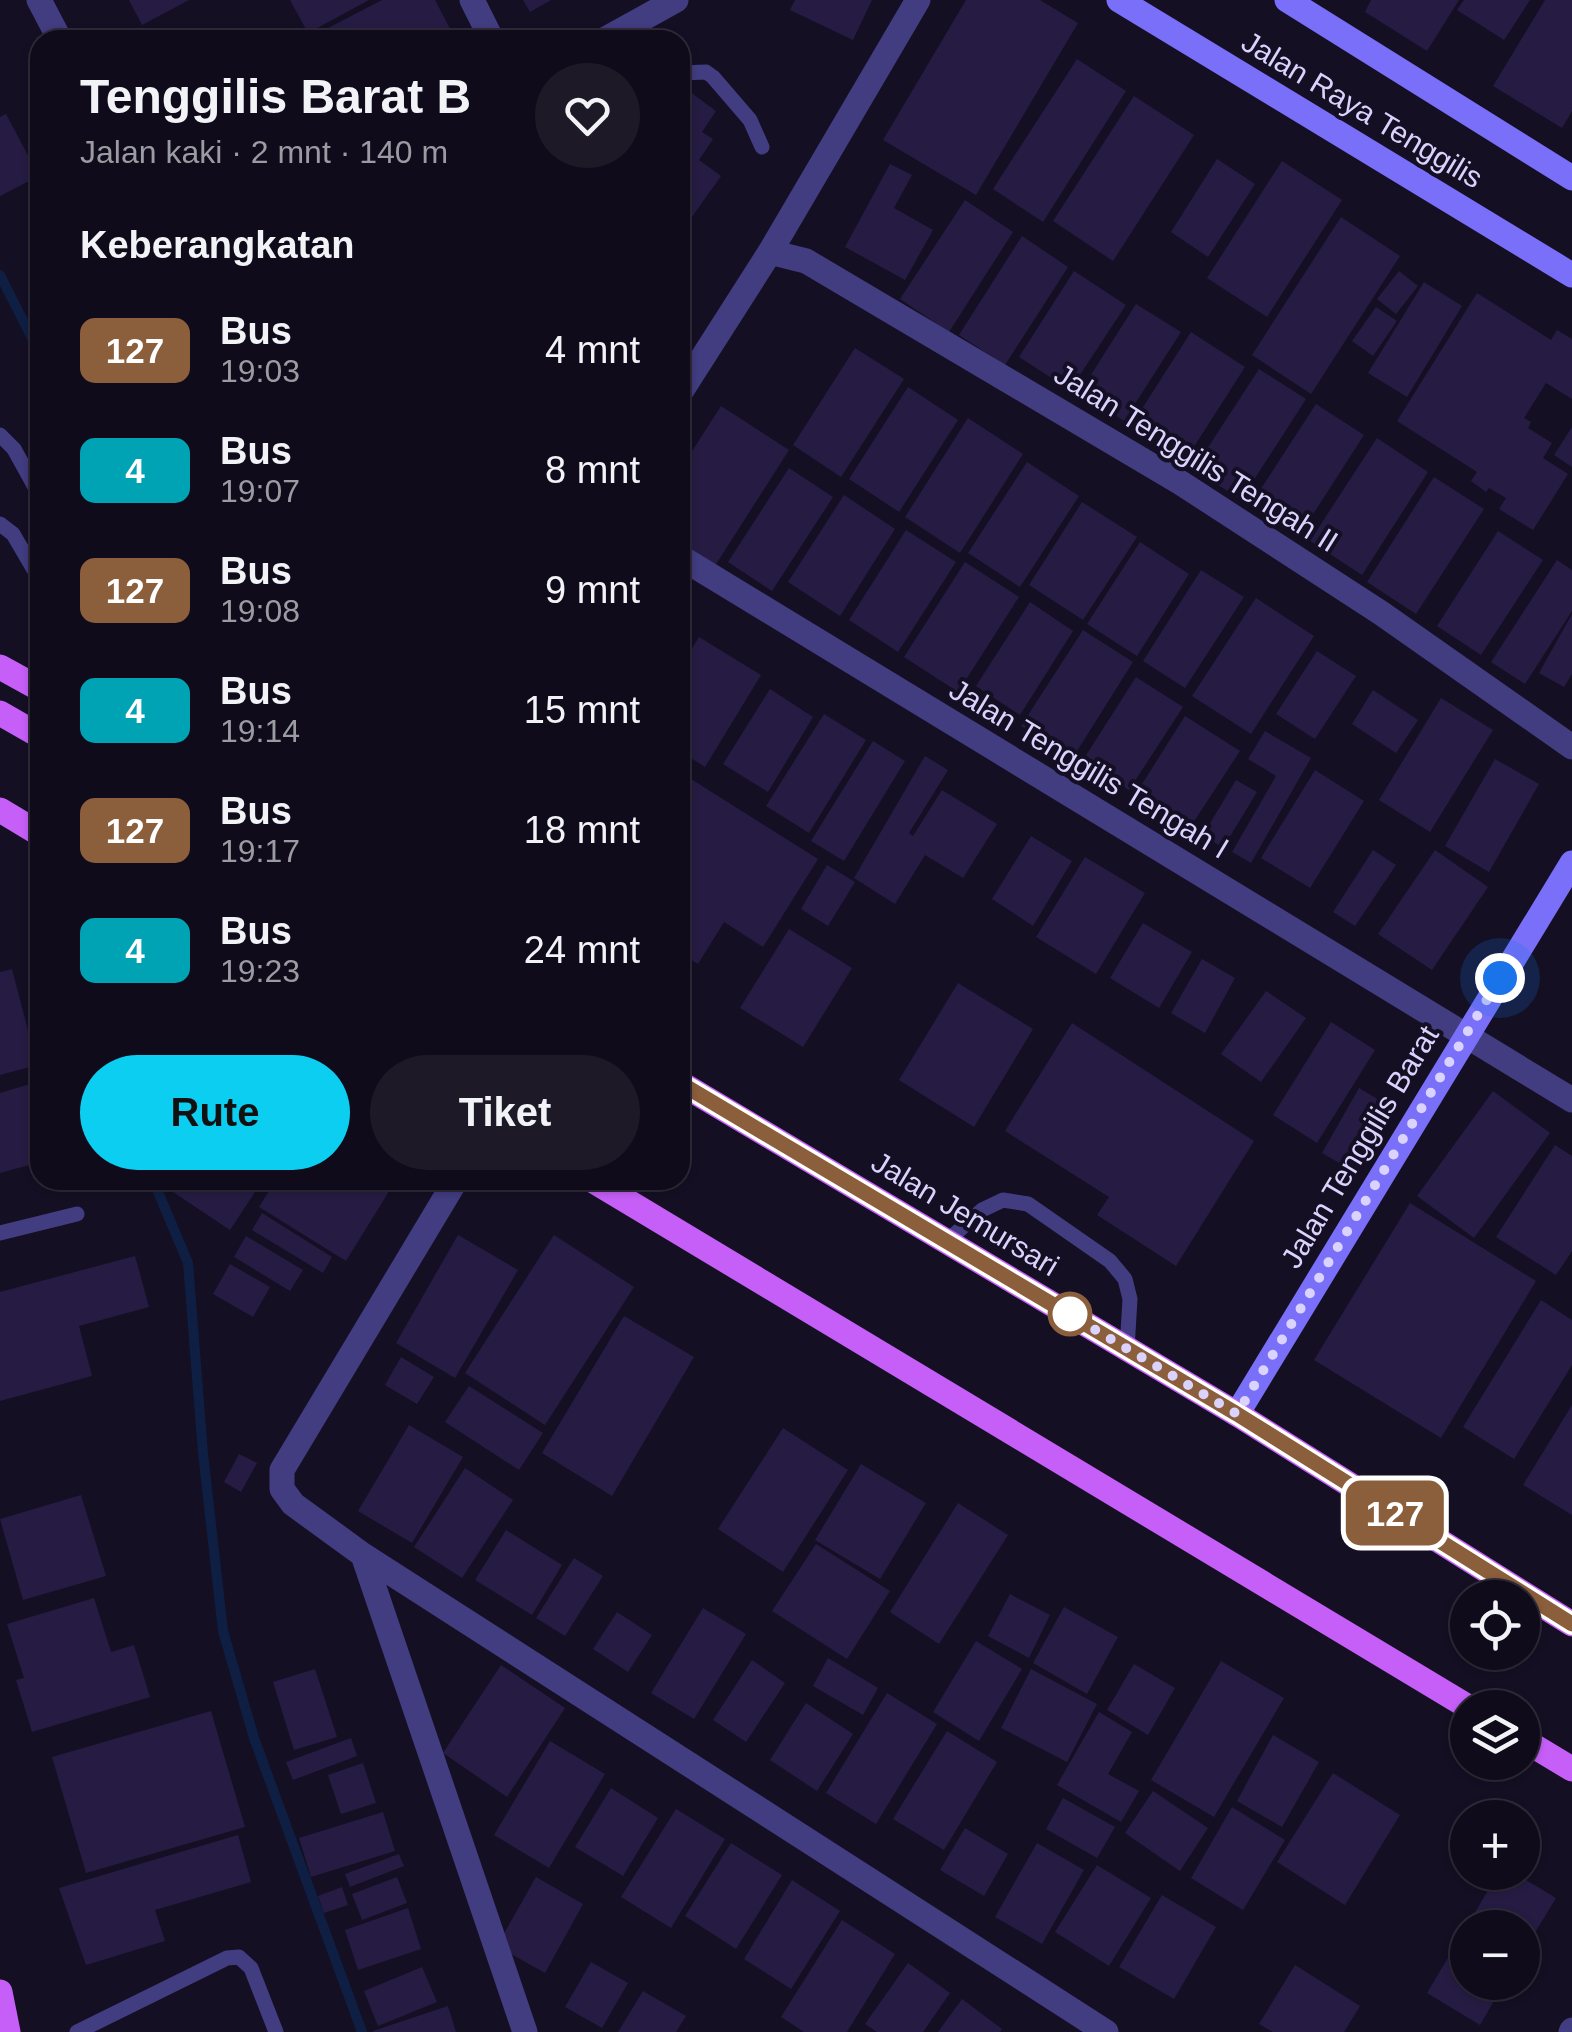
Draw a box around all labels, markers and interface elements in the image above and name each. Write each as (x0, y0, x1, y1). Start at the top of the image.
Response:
street label: Jalan Raya Tenggilis (1236, 25, 1488, 194)
button: heart (535, 63, 640, 168)
text: Tenggilis Barat B (80, 70, 471, 123)
text: Jalan kaki · 2 mnt · 140 m (80, 134, 448, 170)
text: Keberangkatan (80, 224, 355, 266)
text: Bus (220, 310, 292, 352)
text: 4 mnt (545, 329, 640, 371)
text: 127 (106, 331, 164, 370)
text: 19:03 (220, 353, 300, 389)
street label: Jalan Tenggilis Tengah II (1049, 357, 1344, 558)
text: Bus (220, 430, 292, 472)
text: 8 mnt (545, 449, 640, 491)
text: 4 (125, 451, 145, 490)
text: 19:07 (220, 473, 300, 509)
text: Bus (220, 550, 292, 592)
text: 9 mnt (545, 569, 640, 611)
text: 127 (106, 571, 164, 610)
text: 19:08 (220, 593, 300, 629)
text: Bus (220, 670, 292, 712)
street label: Jalan Tenggilis Tengah I (944, 672, 1235, 865)
text: 15 mnt (524, 689, 640, 731)
text: 4 (125, 691, 145, 730)
text: 19:14 (220, 713, 300, 749)
text: Bus (220, 790, 292, 832)
text: 18 mnt (524, 809, 640, 851)
text: 127 (106, 811, 164, 850)
text: 19:17 (220, 833, 300, 869)
text: Bus (220, 910, 292, 952)
text: 24 mnt (524, 929, 640, 971)
text: 4 (125, 931, 145, 970)
text: 19:23 (220, 953, 300, 989)
your location (1475, 953, 1525, 1003)
street label: Jalan Tenggilis Barat (1274, 1019, 1445, 1274)
button: Rute (80, 1055, 350, 1170)
button: Tiket (370, 1055, 640, 1170)
street label: Jalan Jemursari (866, 1145, 1065, 1282)
unlabelled marker (1049, 1293, 1091, 1335)
line badge: 127 (1338, 1480, 1452, 1546)
text: 127 (1366, 1494, 1424, 1533)
map controls (1450, 1580, 1540, 2000)
button: locate (1450, 1580, 1540, 1670)
button: layers (1450, 1690, 1540, 1780)
button: + (1450, 1800, 1540, 1890)
button: − (1450, 1910, 1540, 2000)

